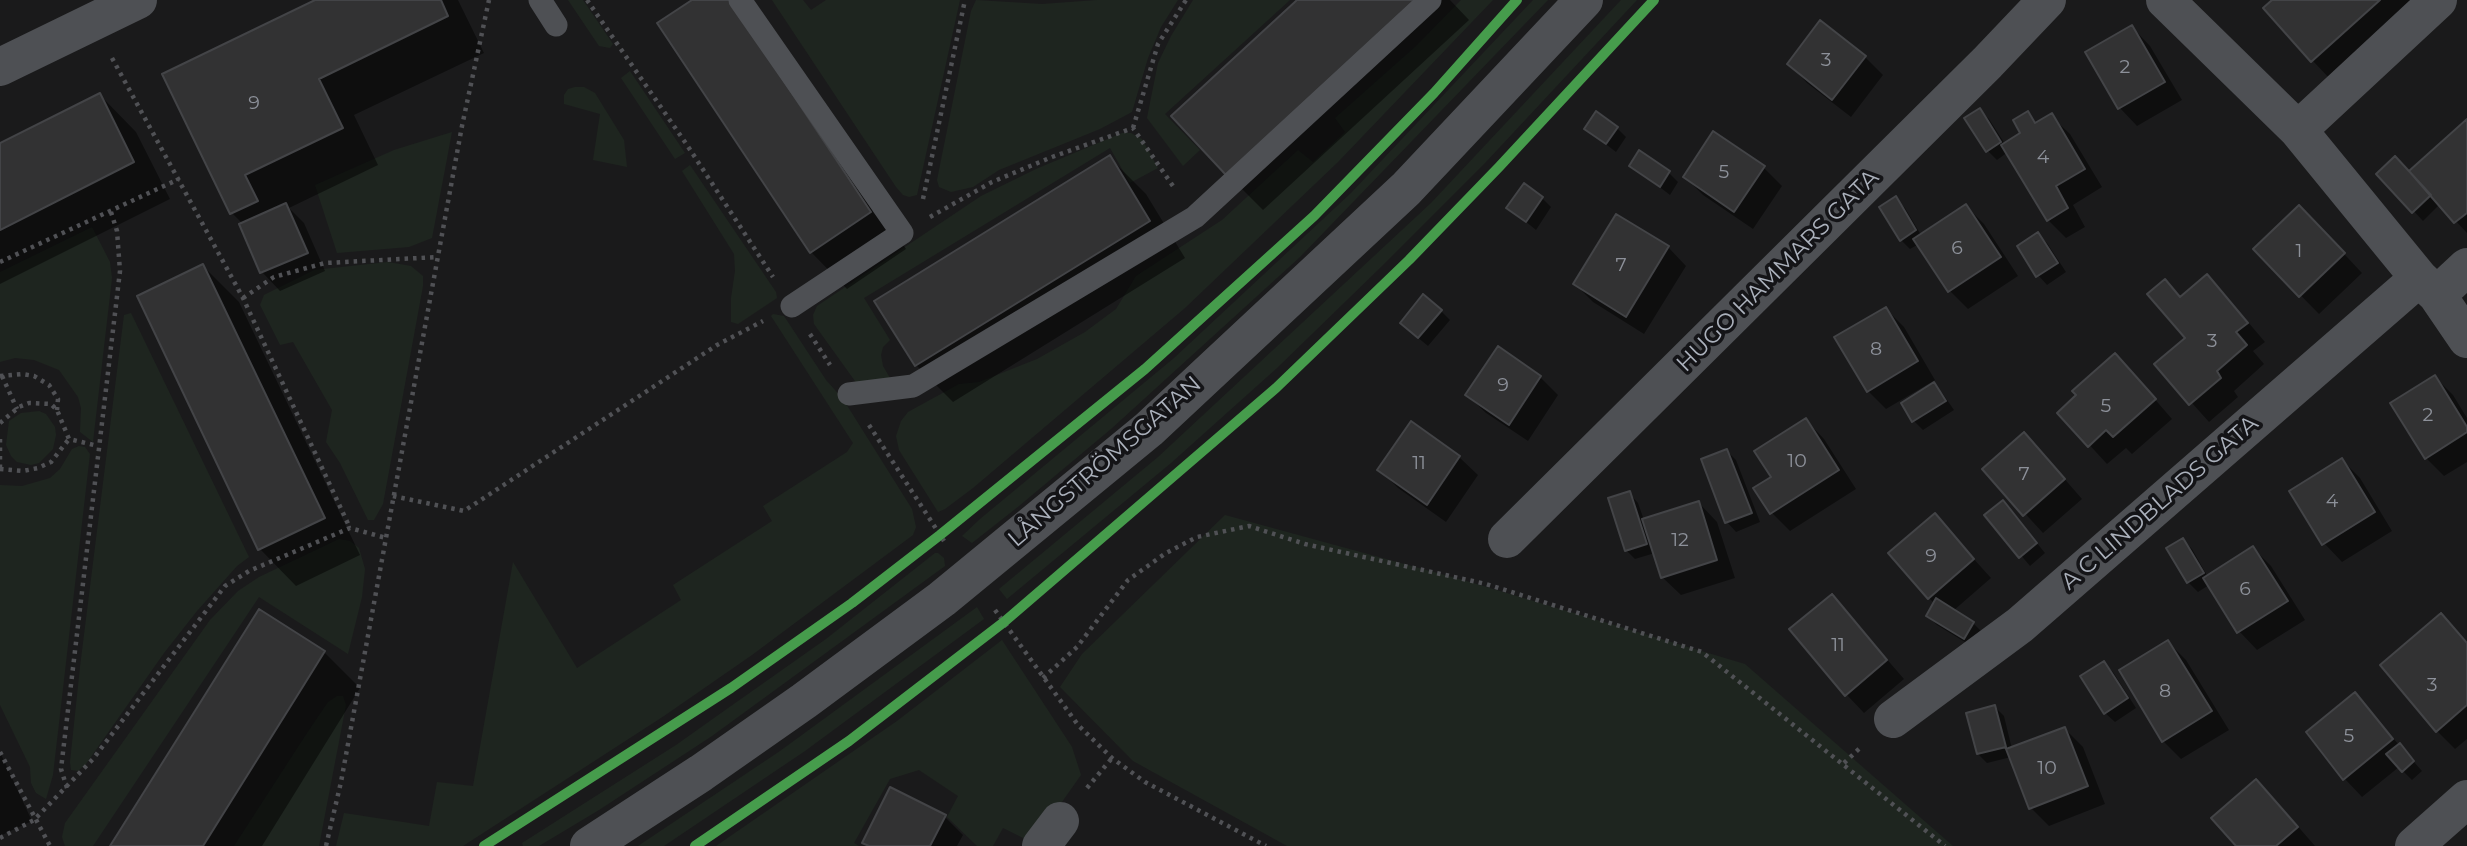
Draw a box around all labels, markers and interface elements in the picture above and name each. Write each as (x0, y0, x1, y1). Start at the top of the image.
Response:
house number: 3 (1821, 49, 1831, 71)
house number: 2 (2120, 56, 2130, 78)
house number: 9 (248, 92, 260, 114)
house number: 4 (2037, 146, 2049, 168)
house number: 5 (1719, 161, 1729, 183)
street label: HUGO HAMMARS GATA (1671, 164, 1885, 378)
house number: 6 (1951, 237, 1963, 259)
house number: 1 (2296, 240, 2302, 262)
house number: 7 (1615, 254, 1627, 276)
house number: 3 (2207, 330, 2217, 352)
house number: 8 (1870, 338, 1882, 360)
street label: LÅNGSTRÖMSGATAN (1003, 371, 1207, 553)
house number: 9 (1497, 374, 1509, 396)
house number: 5 (2101, 395, 2111, 417)
house number: 2 (2423, 404, 2433, 426)
street label: A C LINDBLADS GATA (2056, 410, 2264, 596)
house number: 10 (1787, 450, 1807, 472)
house number: 11 (1412, 452, 1426, 474)
house number: 7 (2018, 463, 2030, 485)
house number: 4 (2326, 490, 2338, 512)
house number: 12 (1671, 529, 1689, 551)
house number: 9 (1925, 545, 1937, 567)
house number: 6 (2239, 578, 2251, 600)
house number: 11 (1831, 634, 1845, 656)
house number: 3 (2427, 674, 2437, 696)
house number: 8 (2159, 680, 2171, 702)
house number: 5 (2344, 725, 2354, 747)
house number: 10 (2037, 757, 2057, 779)

